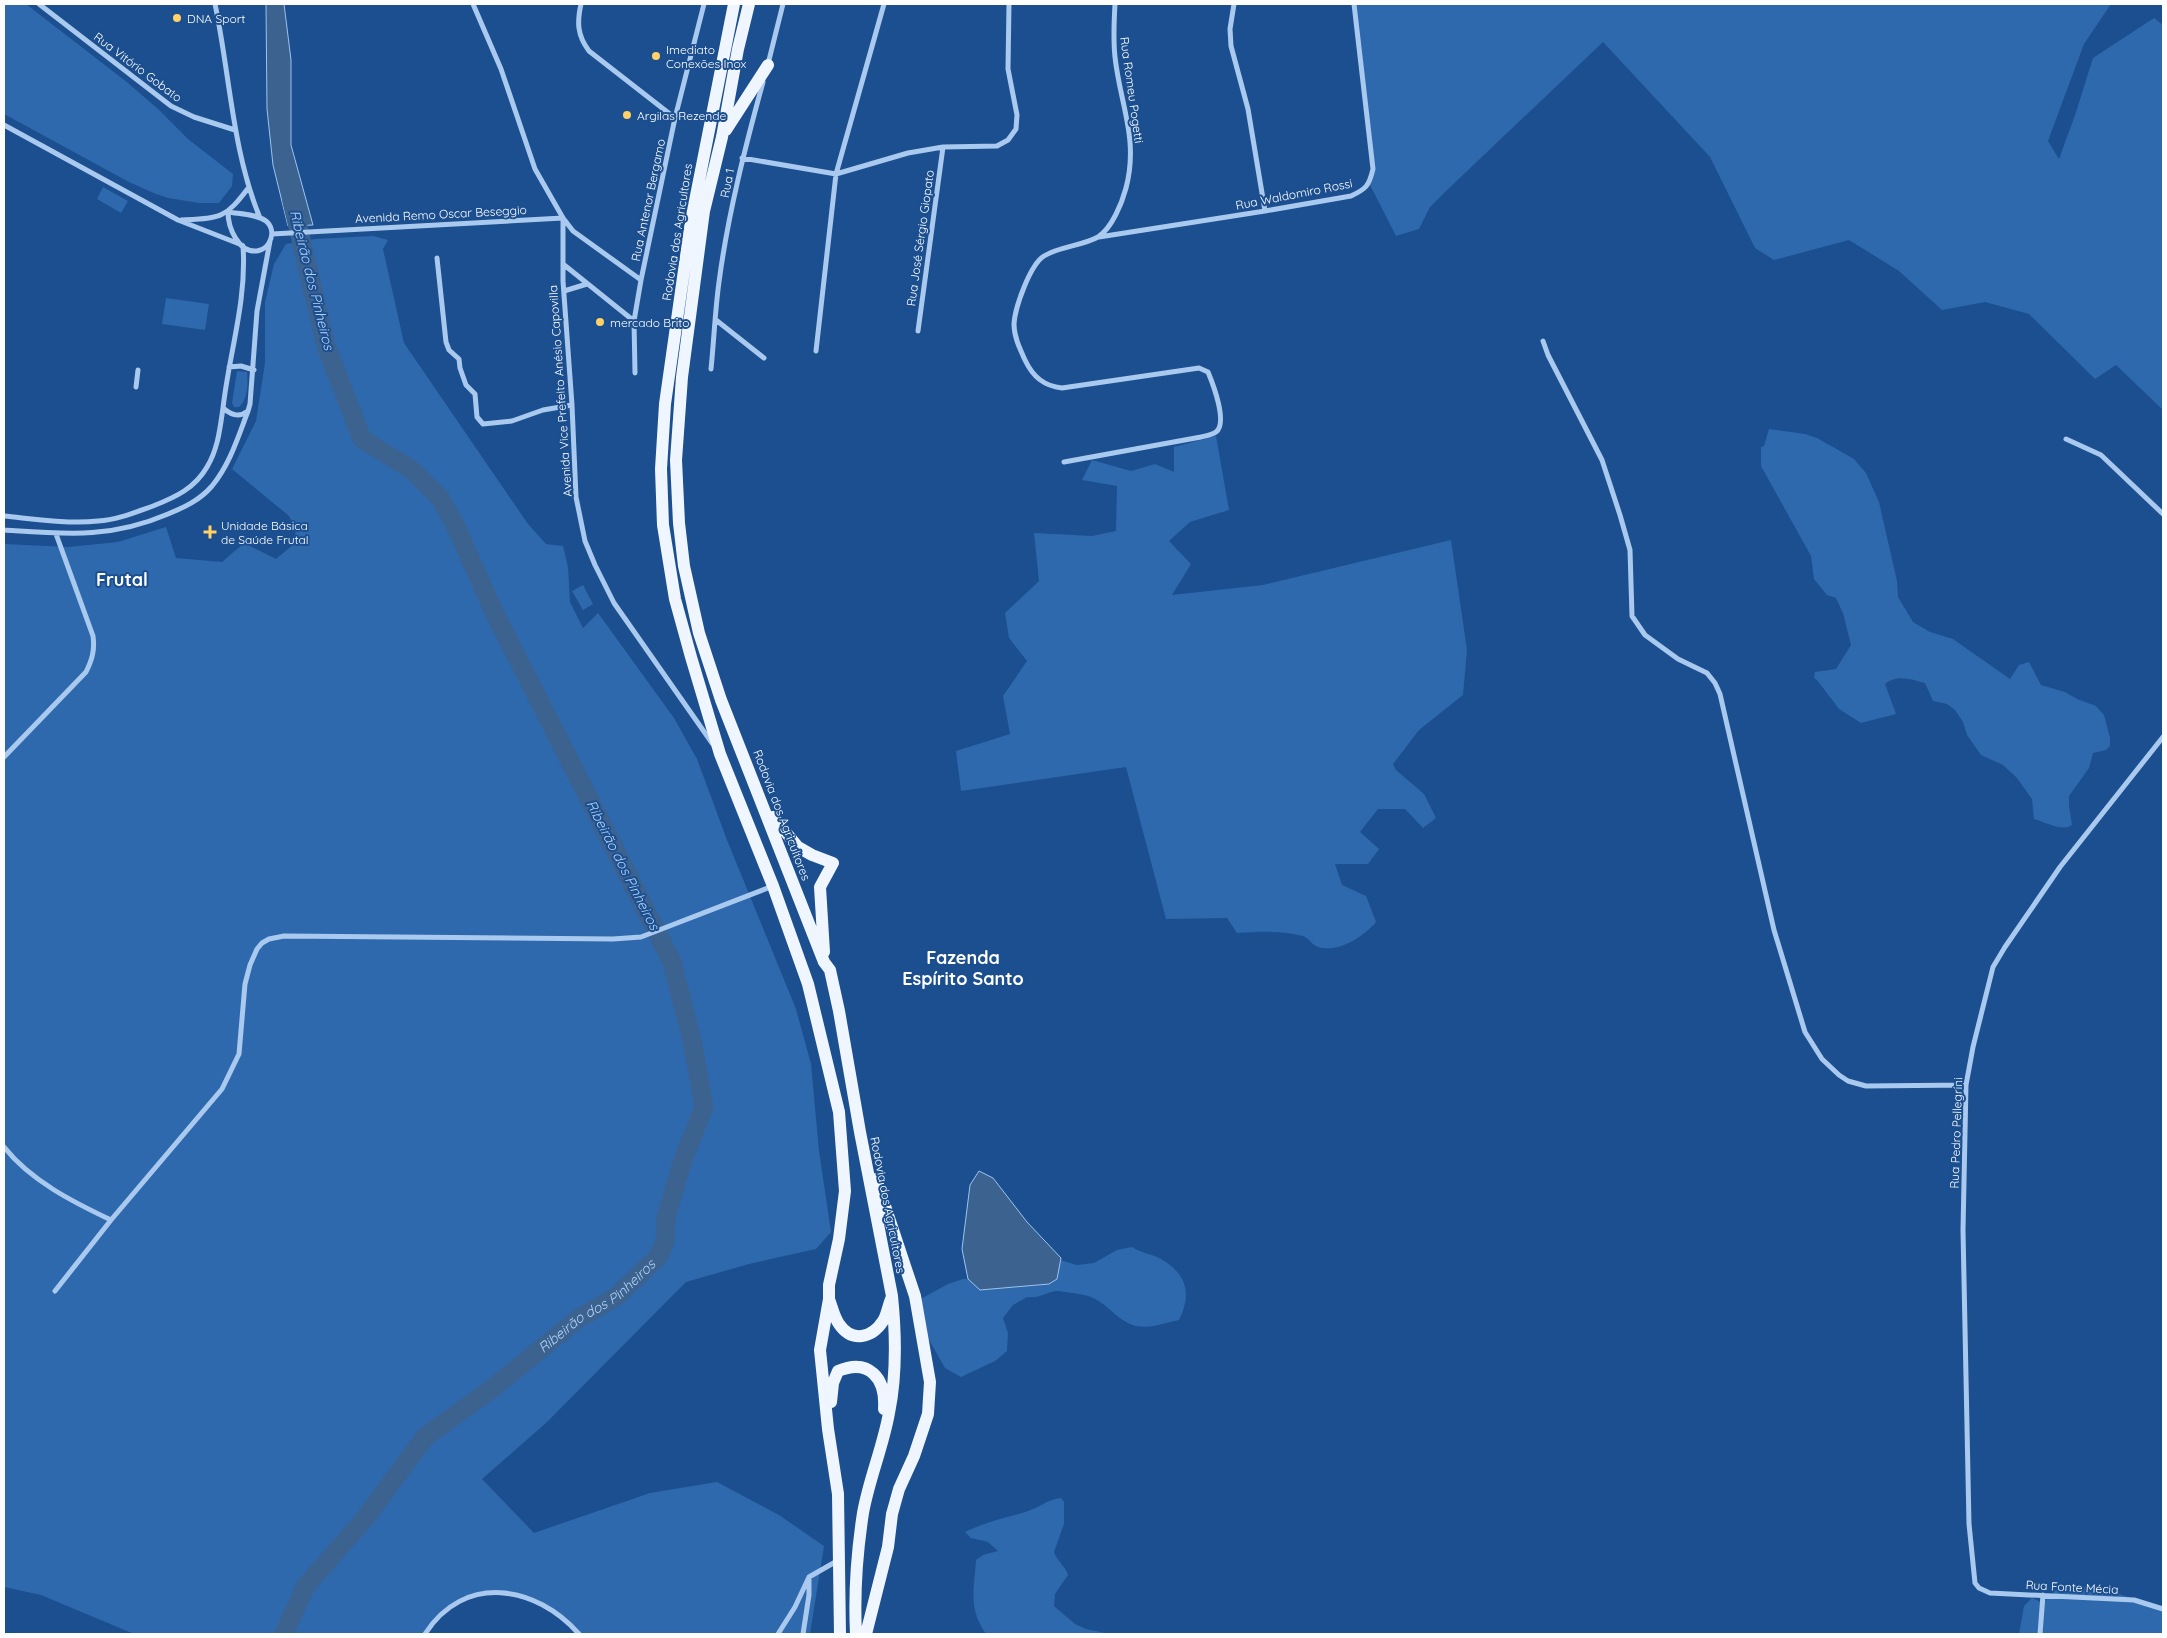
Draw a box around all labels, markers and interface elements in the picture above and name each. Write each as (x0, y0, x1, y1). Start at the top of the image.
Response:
place label: DNA Sport (187, 11, 245, 26)
marker: DNA Sport (171, 12, 183, 24)
street label: Rua Vitório Gobato (91, 29, 185, 105)
street label: Rua Romeu Pogetti (1117, 36, 1147, 144)
place label: Imediato Conexões Inox (666, 42, 746, 71)
marker: Imediato Conexões Inox (650, 50, 662, 62)
place label: Argilas Rezende (637, 108, 727, 123)
marker: Argilas Rezende (621, 109, 633, 121)
street label: Rua Antenor Bergamo (628, 137, 668, 263)
street label: Rodovia dos Agricultores (659, 162, 695, 302)
street label: Rua 1 (717, 167, 737, 199)
street label: Rua José Sérgio Giopato (903, 169, 937, 307)
street label: Rua Waldomiro Rossi (1234, 175, 1354, 213)
street label: Avenida Remo Oscar Beseggio (355, 202, 527, 226)
water label: Ribeirão dos Pinheiros (286, 208, 338, 353)
street label: Avenida Vice Prefeito Anésio Capovilla (545, 285, 575, 497)
place label: mercado Brito (610, 315, 690, 330)
marker: mercado Brito (594, 316, 606, 328)
place label: Unidade Básica de Saúde Frutal (221, 518, 309, 547)
marker: Unidade Básica de Saúde Frutal (203, 525, 217, 539)
district label: Frutal (96, 568, 148, 591)
street label: Rodovia dos Agricultores (750, 748, 814, 883)
water label: Ribeirão dos Pinheiros (582, 797, 664, 934)
district label: Fazenda Espírito Santo (902, 946, 1024, 990)
street label: Rua Pedro Pellegrini (1947, 1077, 1965, 1189)
street label: Rodovia dos Agricultores (867, 1135, 909, 1275)
water label: Ribeirão dos Pinheiros (534, 1254, 660, 1357)
street label: Rua Fonte Mécia (2025, 1577, 2119, 1597)

